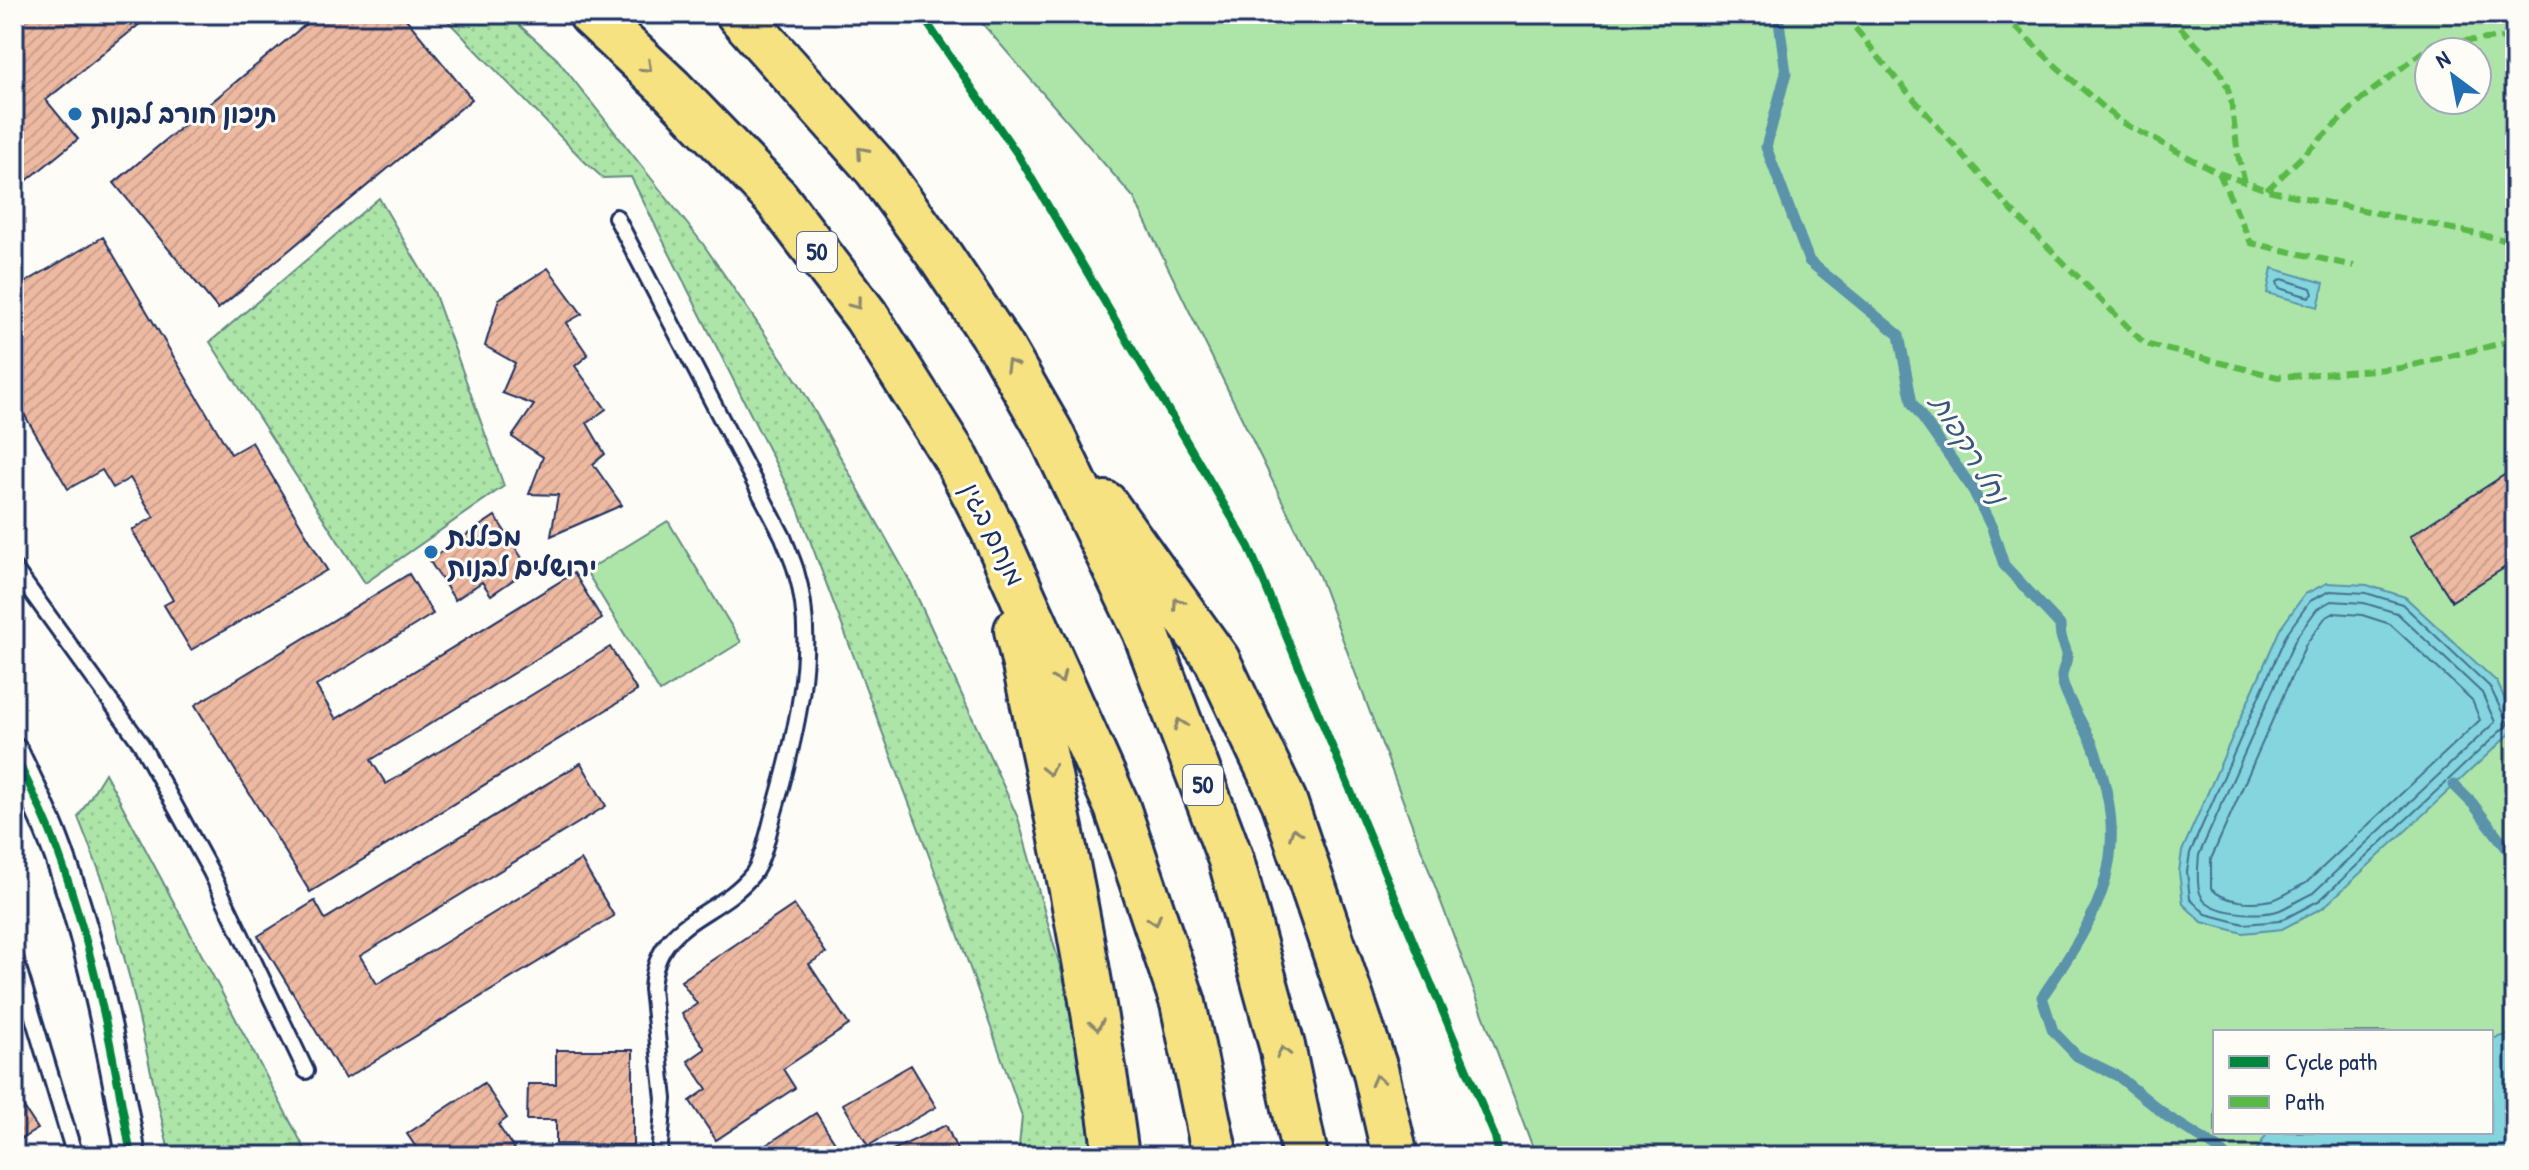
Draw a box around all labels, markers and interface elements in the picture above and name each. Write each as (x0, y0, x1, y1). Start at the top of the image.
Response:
north arrow (2413, 36, 2493, 116)
text: N (2429, 43, 2456, 75)
one-way arrow (638, 58, 653, 72)
place label: תיכון חורב לבנות (91, 96, 277, 131)
marker: תיכון חורב לבנות (66, 105, 84, 123)
one-way arrow (857, 147, 872, 161)
road number: 50 (797, 232, 837, 272)
one-way arrow (847, 295, 861, 309)
one-way arrow (1005, 359, 1021, 374)
water label: נחל רקפות (1921, 385, 2018, 512)
street label: מנחם בגין (953, 476, 1033, 591)
place label: מכללת ירושלים לבנות (445, 519, 597, 584)
marker: מכללת ירושלים לבנות (422, 543, 440, 561)
one-way arrow (1173, 597, 1187, 611)
one-way arrow (1050, 670, 1066, 684)
one-way arrow (1173, 718, 1190, 732)
one-way arrow (1040, 762, 1057, 776)
road number: 50 (1183, 765, 1223, 805)
one-way arrow (1289, 827, 1305, 841)
one-way arrow (1145, 912, 1161, 926)
one-way arrow (1088, 1018, 1105, 1032)
legend (2213, 1030, 2493, 1134)
text: Cycle path (2285, 1045, 2377, 1077)
one-way arrow (1275, 1046, 1292, 1060)
one-way arrow (1369, 1074, 1386, 1087)
text: Path (2285, 1085, 2324, 1117)

